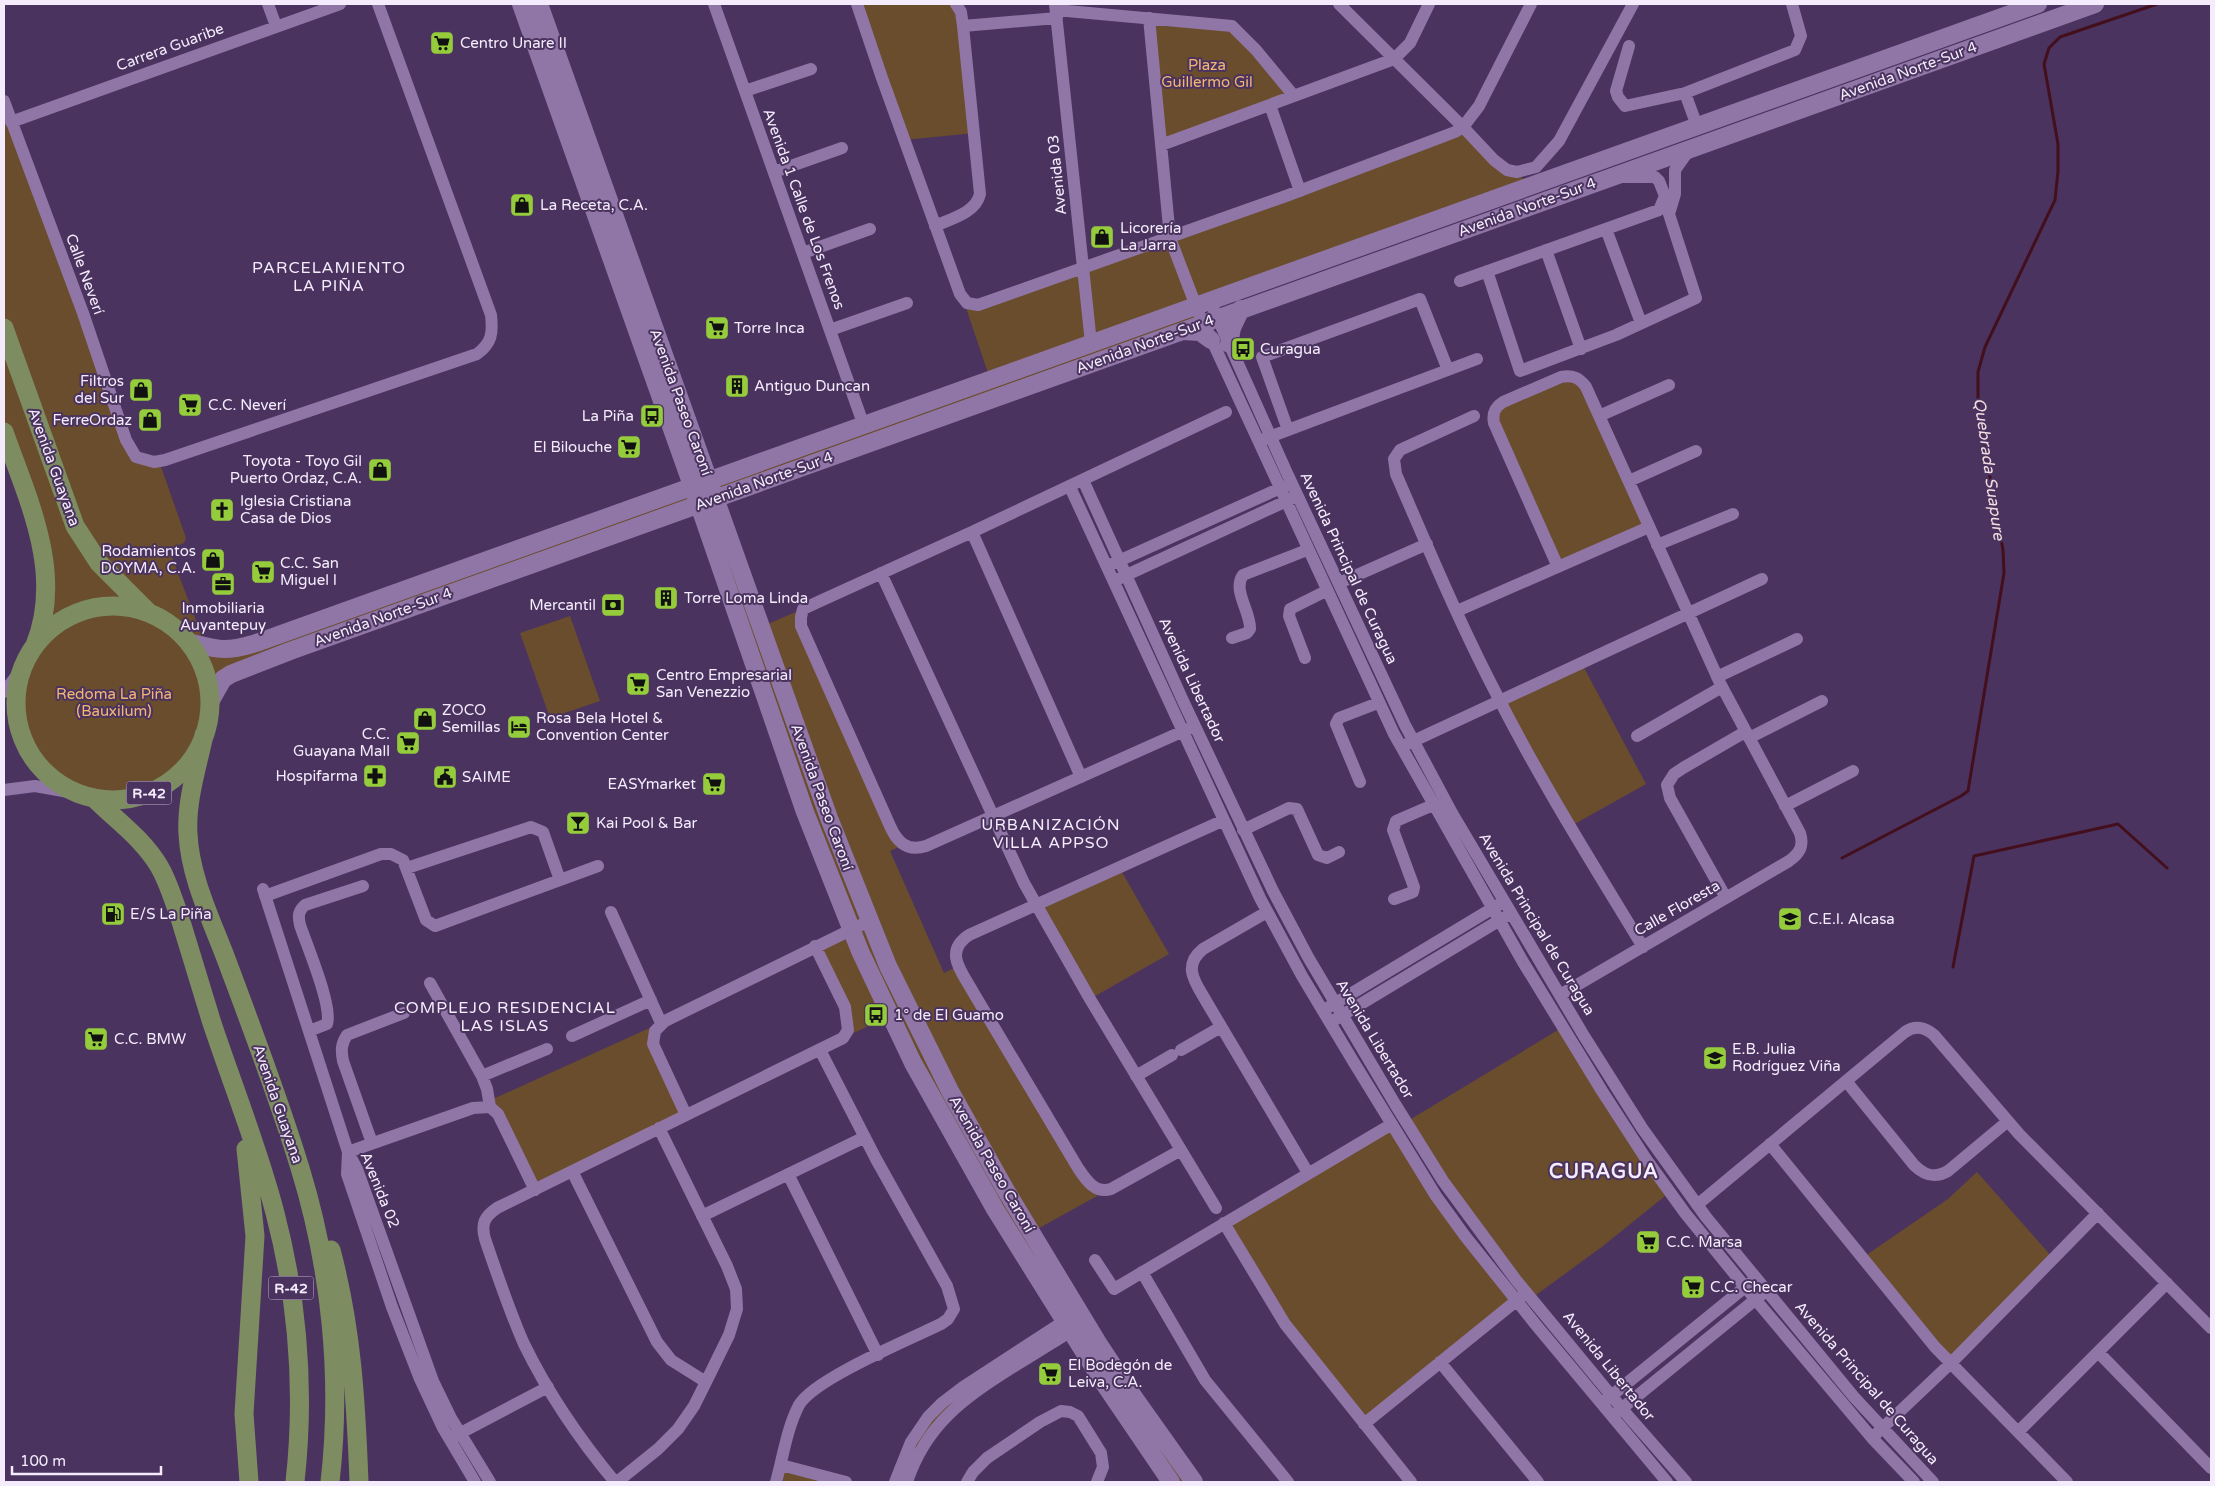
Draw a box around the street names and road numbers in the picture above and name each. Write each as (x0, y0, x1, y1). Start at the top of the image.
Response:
street label: Carrera Guaribe (114, 19, 226, 75)
street label: Avenida Norte-Sur 4 (1837, 38, 1979, 104)
street label: Avenida 1 Calle de Los Frenos (759, 106, 849, 312)
street label: Avenida 03 (1044, 134, 1070, 216)
street label: Avenida Norte-Sur 4 (1456, 174, 1598, 240)
street label: Calle Neverí (62, 231, 108, 317)
street label: Avenida Norte-Sur 4 (1074, 311, 1216, 377)
street label: Avenida Paseo Caroní (646, 326, 716, 478)
street label: Avenida Guayana (24, 405, 84, 529)
street label: Avenida Norte-Sur 4 (693, 448, 835, 514)
street label: Avenida Principal de Curagua (1296, 469, 1402, 667)
street label: Avenida Norte-Sur 4 (312, 584, 454, 650)
street label: Avenida Libertador (1155, 614, 1229, 746)
street label: Avenida Paseo Caroní (787, 721, 857, 873)
road number: R-42 (126, 781, 172, 804)
street label: Avenida Principal de Curagua (1475, 829, 1599, 1019)
street label: Calle Floresta (1631, 876, 1723, 940)
street label: Avenida Libertador (1332, 976, 1418, 1102)
street label: Avenida Guayana (249, 1042, 307, 1166)
street label: Avenida Paseo Caroní (945, 1092, 1039, 1236)
street label: Avenida 02 (357, 1149, 403, 1231)
road number: R-42 (268, 1276, 314, 1300)
street label: Avenida Principal de Curagua (1791, 1298, 1943, 1468)
street label: Avenida Libertador (1559, 1307, 1659, 1425)

